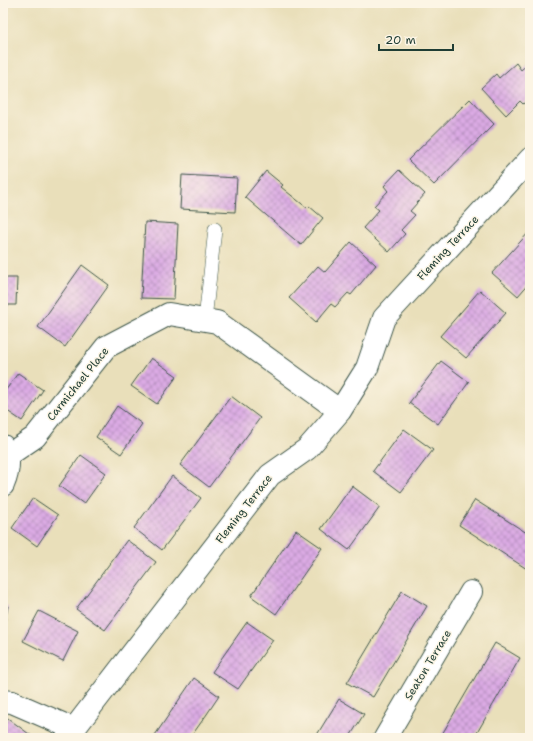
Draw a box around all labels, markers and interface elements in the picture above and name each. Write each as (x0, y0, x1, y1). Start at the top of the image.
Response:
scale bar (379, 26, 453, 52)
text: 20 m (385, 32, 416, 48)
street label: Fleming Terrace (414, 212, 482, 284)
street label: Carmichael Place (44, 344, 112, 424)
street label: Fleming Terrace (212, 471, 276, 547)
street label: Seaton Terrace (401, 627, 455, 703)

